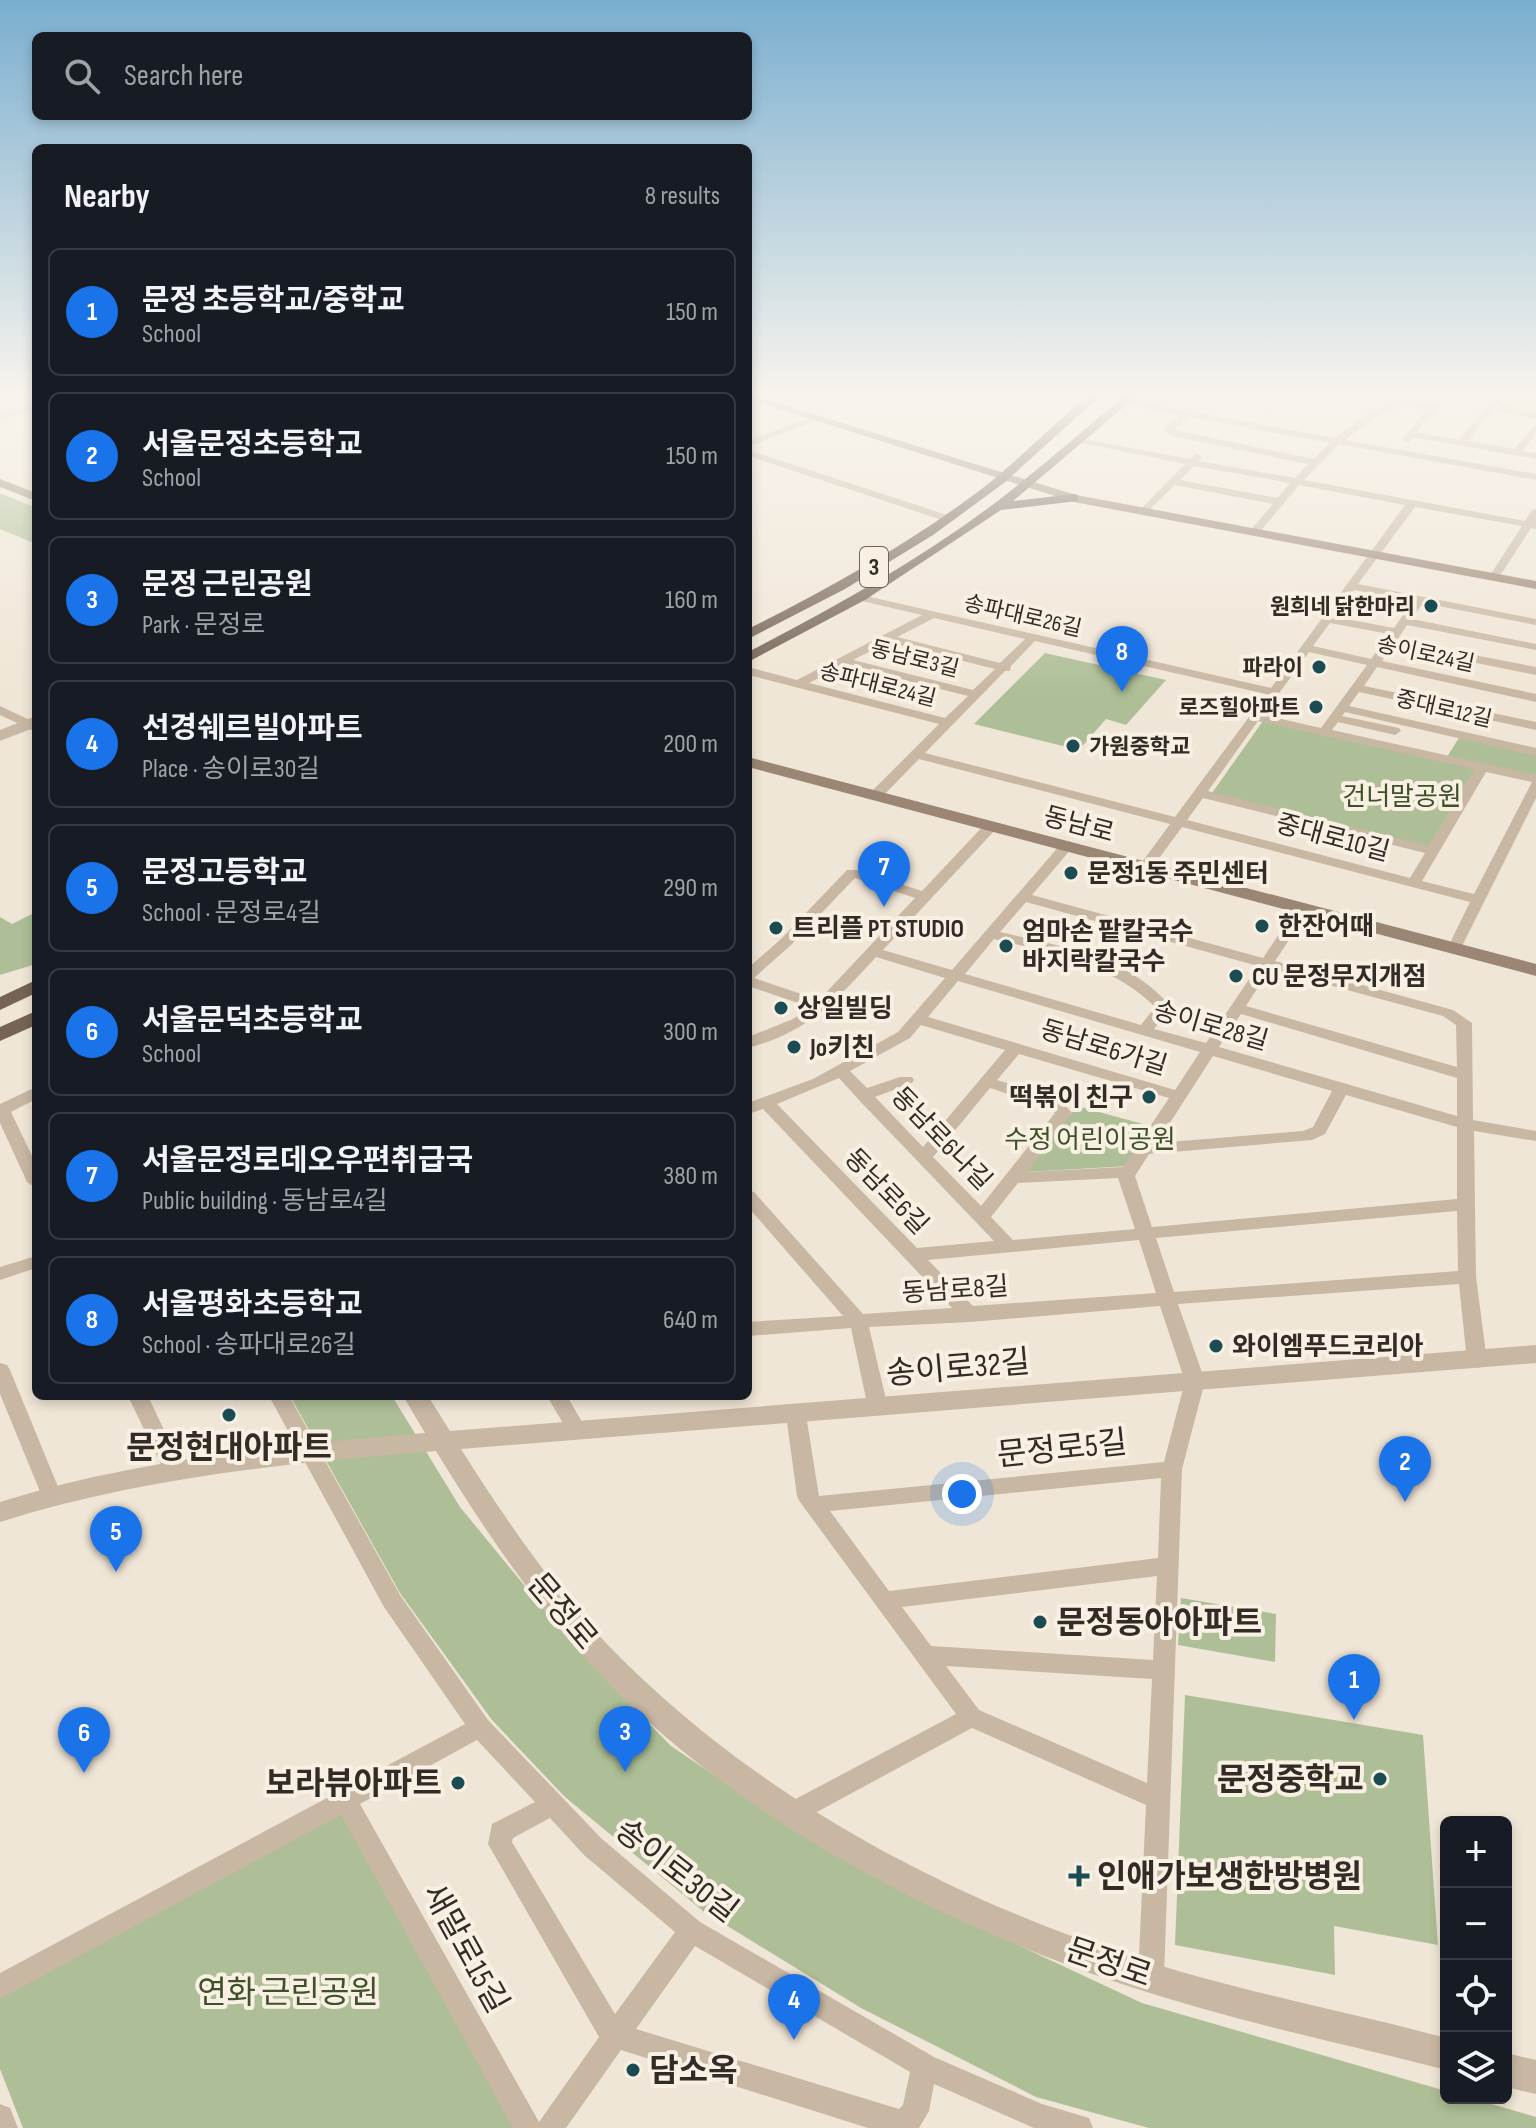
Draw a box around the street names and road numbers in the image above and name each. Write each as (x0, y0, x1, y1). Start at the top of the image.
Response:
road number: 3 (860, 547, 888, 587)
street label: 송파대로26길 (961, 590, 1084, 643)
street label: 송이로24길 (1374, 631, 1477, 678)
street label: 동남로3길 (868, 635, 962, 683)
street label: 송파대로24길 (816, 658, 939, 713)
street label: 중대로12길 (1393, 685, 1494, 734)
street label: 동남로 (1040, 801, 1117, 850)
street label: 중대로10길 (1272, 808, 1393, 868)
street label: 송이로28길 (1150, 995, 1271, 1058)
street label: 동남로6가길 (1036, 1014, 1171, 1082)
street label: 동남로6나길 (884, 1081, 998, 1197)
street label: 동남로6길 (838, 1143, 934, 1241)
street label: 동남로8길 (901, 1271, 1010, 1310)
street label: 송이로32길 (885, 1343, 1032, 1394)
street label: 문정로5길 (995, 1423, 1129, 1476)
street label: 문정로 (519, 1566, 605, 1658)
street label: 송이로30길 (607, 1811, 745, 1931)
street label: 새말로15길 (413, 1877, 516, 2020)
street label: 문정로 (1060, 1931, 1157, 1996)

